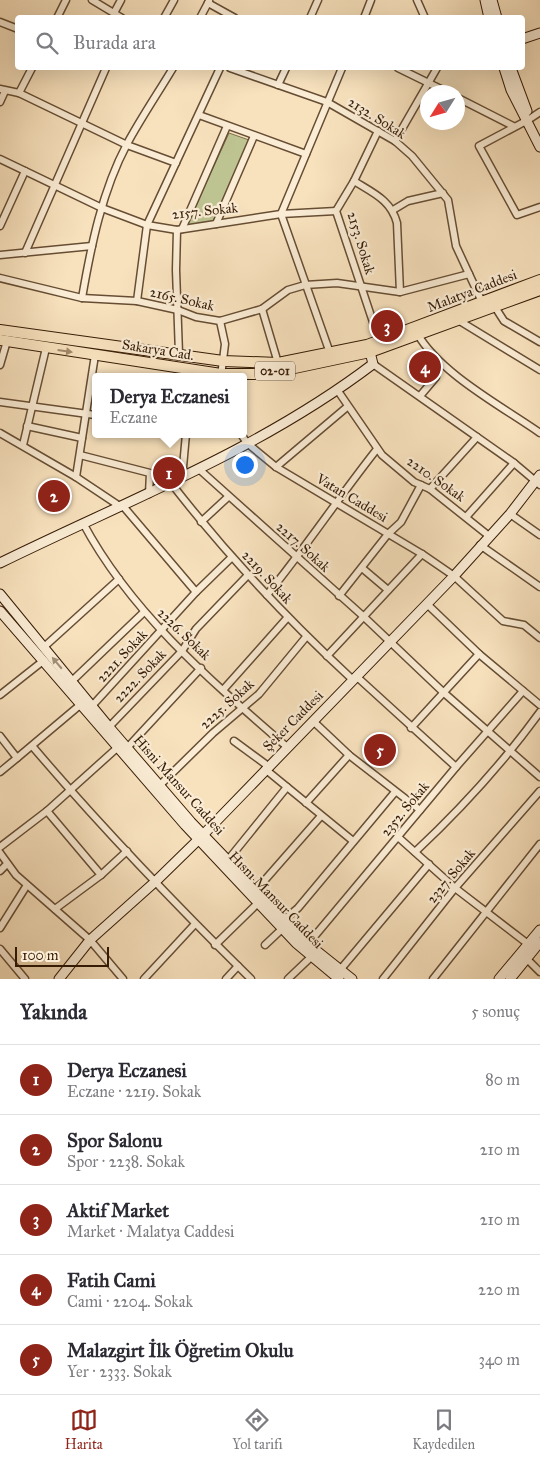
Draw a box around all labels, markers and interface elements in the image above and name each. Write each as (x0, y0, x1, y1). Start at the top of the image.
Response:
search box (15, 15, 525, 70)
icon: search (33, 29, 61, 57)
text: Burada ara (73, 31, 156, 54)
north arrow (420, 85, 465, 130)
street label: 2132. Sokak (345, 94, 410, 143)
street label: 2157. Sokak (171, 199, 239, 223)
street label: 2153. Sokak (343, 210, 379, 277)
street label: Malatya Caddesi (425, 266, 519, 316)
street label: 2165. Sokak (148, 283, 216, 315)
pin: 3 (371, 307, 403, 345)
street label: Sakarya Cad. (121, 336, 195, 364)
one-way arrow (58, 347, 74, 355)
pin: 4 (409, 348, 441, 386)
road number: 02-01 (255, 362, 295, 381)
popup (92, 373, 247, 438)
text: Derya Eczanesi (110, 385, 229, 408)
text: Eczane (110, 408, 157, 427)
your location (232, 452, 258, 478)
street label: 2210. Sokak (404, 453, 469, 506)
pin: 1 (153, 454, 185, 492)
street label: Vatan Caddesi (312, 470, 391, 526)
pin: 2 (38, 477, 70, 515)
street label: 2217. Sokak (273, 518, 334, 576)
street label: 2219. Sokak (238, 547, 296, 608)
street label: 2226. Sokak (154, 604, 215, 664)
street label: 2221. Sokak (93, 626, 151, 686)
street label: 2222. Sokak (110, 645, 170, 706)
one-way arrow (51, 657, 63, 669)
street label: 2225. Sokak (197, 675, 258, 733)
street label: Şeker Caddesi (259, 687, 327, 755)
pin: 5 (364, 731, 396, 769)
street label: Hisni Mansur Caddesi (130, 732, 228, 839)
street label: 2352. Sokak (377, 778, 433, 840)
street label: 2327. Sokak (423, 845, 479, 907)
street label: Hısnı Mansur Caddesi (225, 848, 327, 952)
scale bar (15, 944, 109, 967)
text: 100 m (22, 947, 59, 964)
text: Yakında (20, 999, 87, 1025)
text: 5 sonuç (471, 1002, 520, 1021)
text: Derya Eczanesi (67, 1059, 187, 1082)
text: 1 (33, 1070, 39, 1089)
text: 80 m (485, 1070, 520, 1089)
text: Eczane · 2219. Sokak (67, 1082, 201, 1101)
text: Spor Salonu (67, 1129, 162, 1152)
text: 2 (32, 1140, 40, 1159)
text: 210 m (480, 1140, 520, 1159)
text: Spor · 2238. Sokak (67, 1152, 185, 1171)
text: Aktif Market (67, 1199, 169, 1222)
text: 3 (33, 1210, 39, 1229)
text: 210 m (480, 1210, 520, 1229)
text: Market · Malatya Caddesi (67, 1222, 234, 1241)
text: Fatih Cami (67, 1269, 156, 1292)
text: 4 (32, 1280, 40, 1299)
text: 220 m (478, 1280, 520, 1299)
text: Cami · 2204. Sokak (67, 1292, 193, 1311)
text: Malazgirt İlk Öğretim Okulu (67, 1339, 294, 1362)
text: 5 (32, 1350, 40, 1369)
text: 340 m (478, 1350, 520, 1369)
text: Yer · 2333. Sokak (67, 1362, 172, 1381)
tab: Harita (65, 1406, 103, 1453)
tab: Yol tarifi (232, 1406, 283, 1453)
tab: Kaydedilen (412, 1406, 475, 1453)

